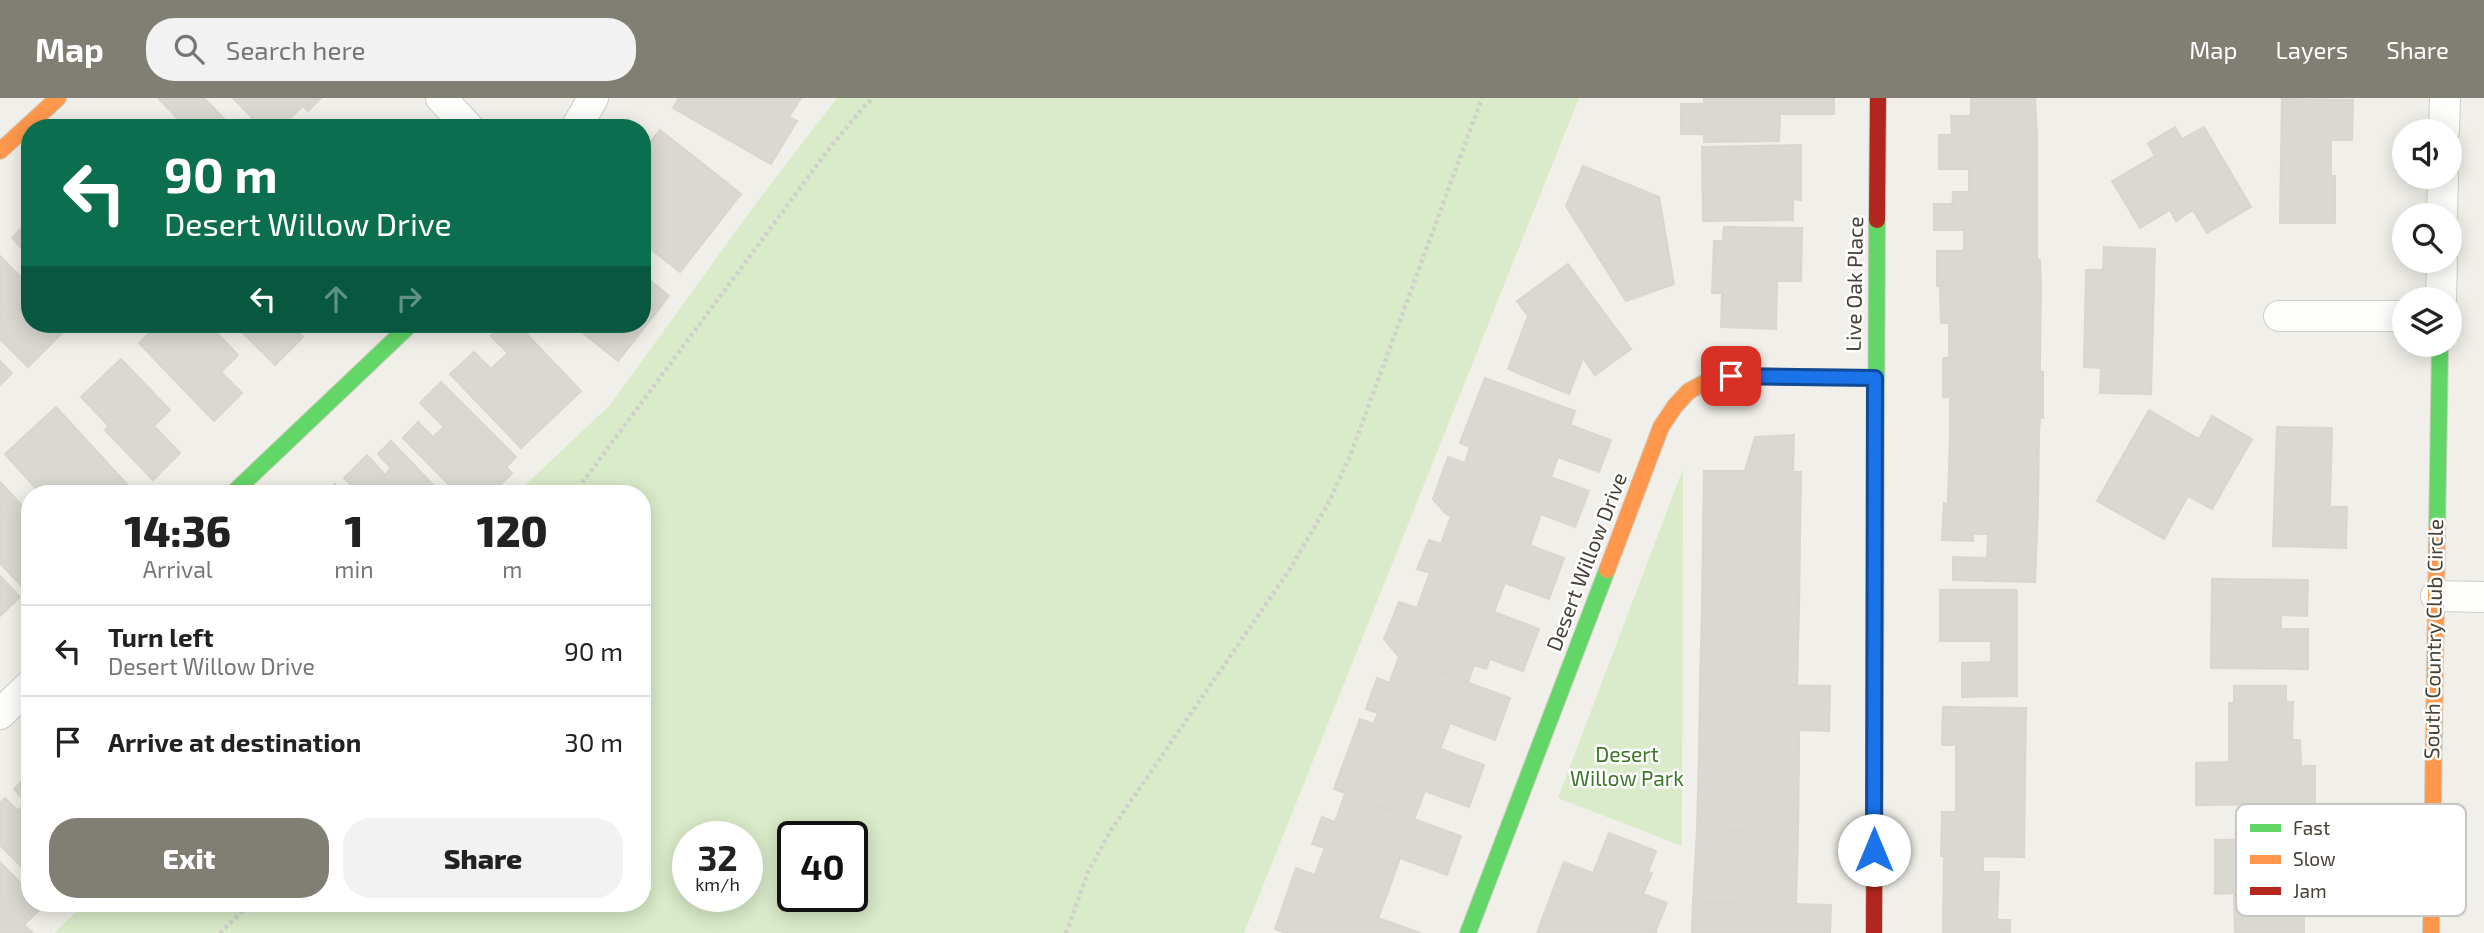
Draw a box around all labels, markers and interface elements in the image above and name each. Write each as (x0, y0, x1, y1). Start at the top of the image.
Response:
search box (146, 18, 636, 81)
text: Map (35, 29, 104, 69)
icon: search (170, 30, 208, 68)
text: Search here (226, 34, 365, 65)
text: Map (2189, 35, 2237, 64)
text: Layers (2275, 35, 2348, 64)
text: Share (2386, 35, 2449, 64)
map controls (2392, 119, 2462, 357)
button: sound (2392, 119, 2462, 189)
text: 90 m (164, 144, 278, 203)
icon: left (49, 147, 140, 238)
button: search (2392, 203, 2462, 273)
text: Desert Willow Drive (164, 204, 452, 242)
street label: Live Oak Place (1840, 216, 1867, 352)
icon: left (244, 280, 282, 318)
icon: ahead (317, 280, 355, 318)
icon: right (390, 280, 428, 318)
button: layers (2392, 287, 2462, 357)
pin (1701, 346, 1761, 406)
icon: arrive (1712, 357, 1750, 395)
street label: Desert Willow Drive (1540, 469, 1631, 654)
text: 14:36 (124, 505, 231, 555)
text: 1 (344, 505, 363, 555)
text: 120 (477, 505, 548, 555)
street label: South Country Club Circle (2418, 519, 2447, 759)
text: Arrival (143, 555, 213, 583)
text: min (334, 555, 374, 583)
text: m (502, 555, 522, 583)
text: Turn left (108, 621, 214, 652)
icon: left (49, 632, 87, 670)
text: 90 m (564, 635, 623, 666)
text: Desert Willow Drive (108, 652, 315, 680)
icon: arrive (49, 723, 87, 761)
text: Arrive at destination (108, 726, 361, 757)
text: 30 m (564, 726, 623, 757)
park label: Desert Willow Park (1570, 741, 1684, 790)
legend (2236, 804, 2466, 916)
position arrow (1837, 813, 1911, 887)
text: Fast (2293, 816, 2330, 839)
button: Exit (49, 818, 329, 898)
button: Share (343, 818, 623, 898)
speed limit sign: 40 (777, 821, 868, 912)
text: 32 (697, 836, 738, 878)
text: Slow (2293, 847, 2336, 870)
text: km/h (695, 873, 740, 895)
text: Jam (2293, 879, 2327, 902)

